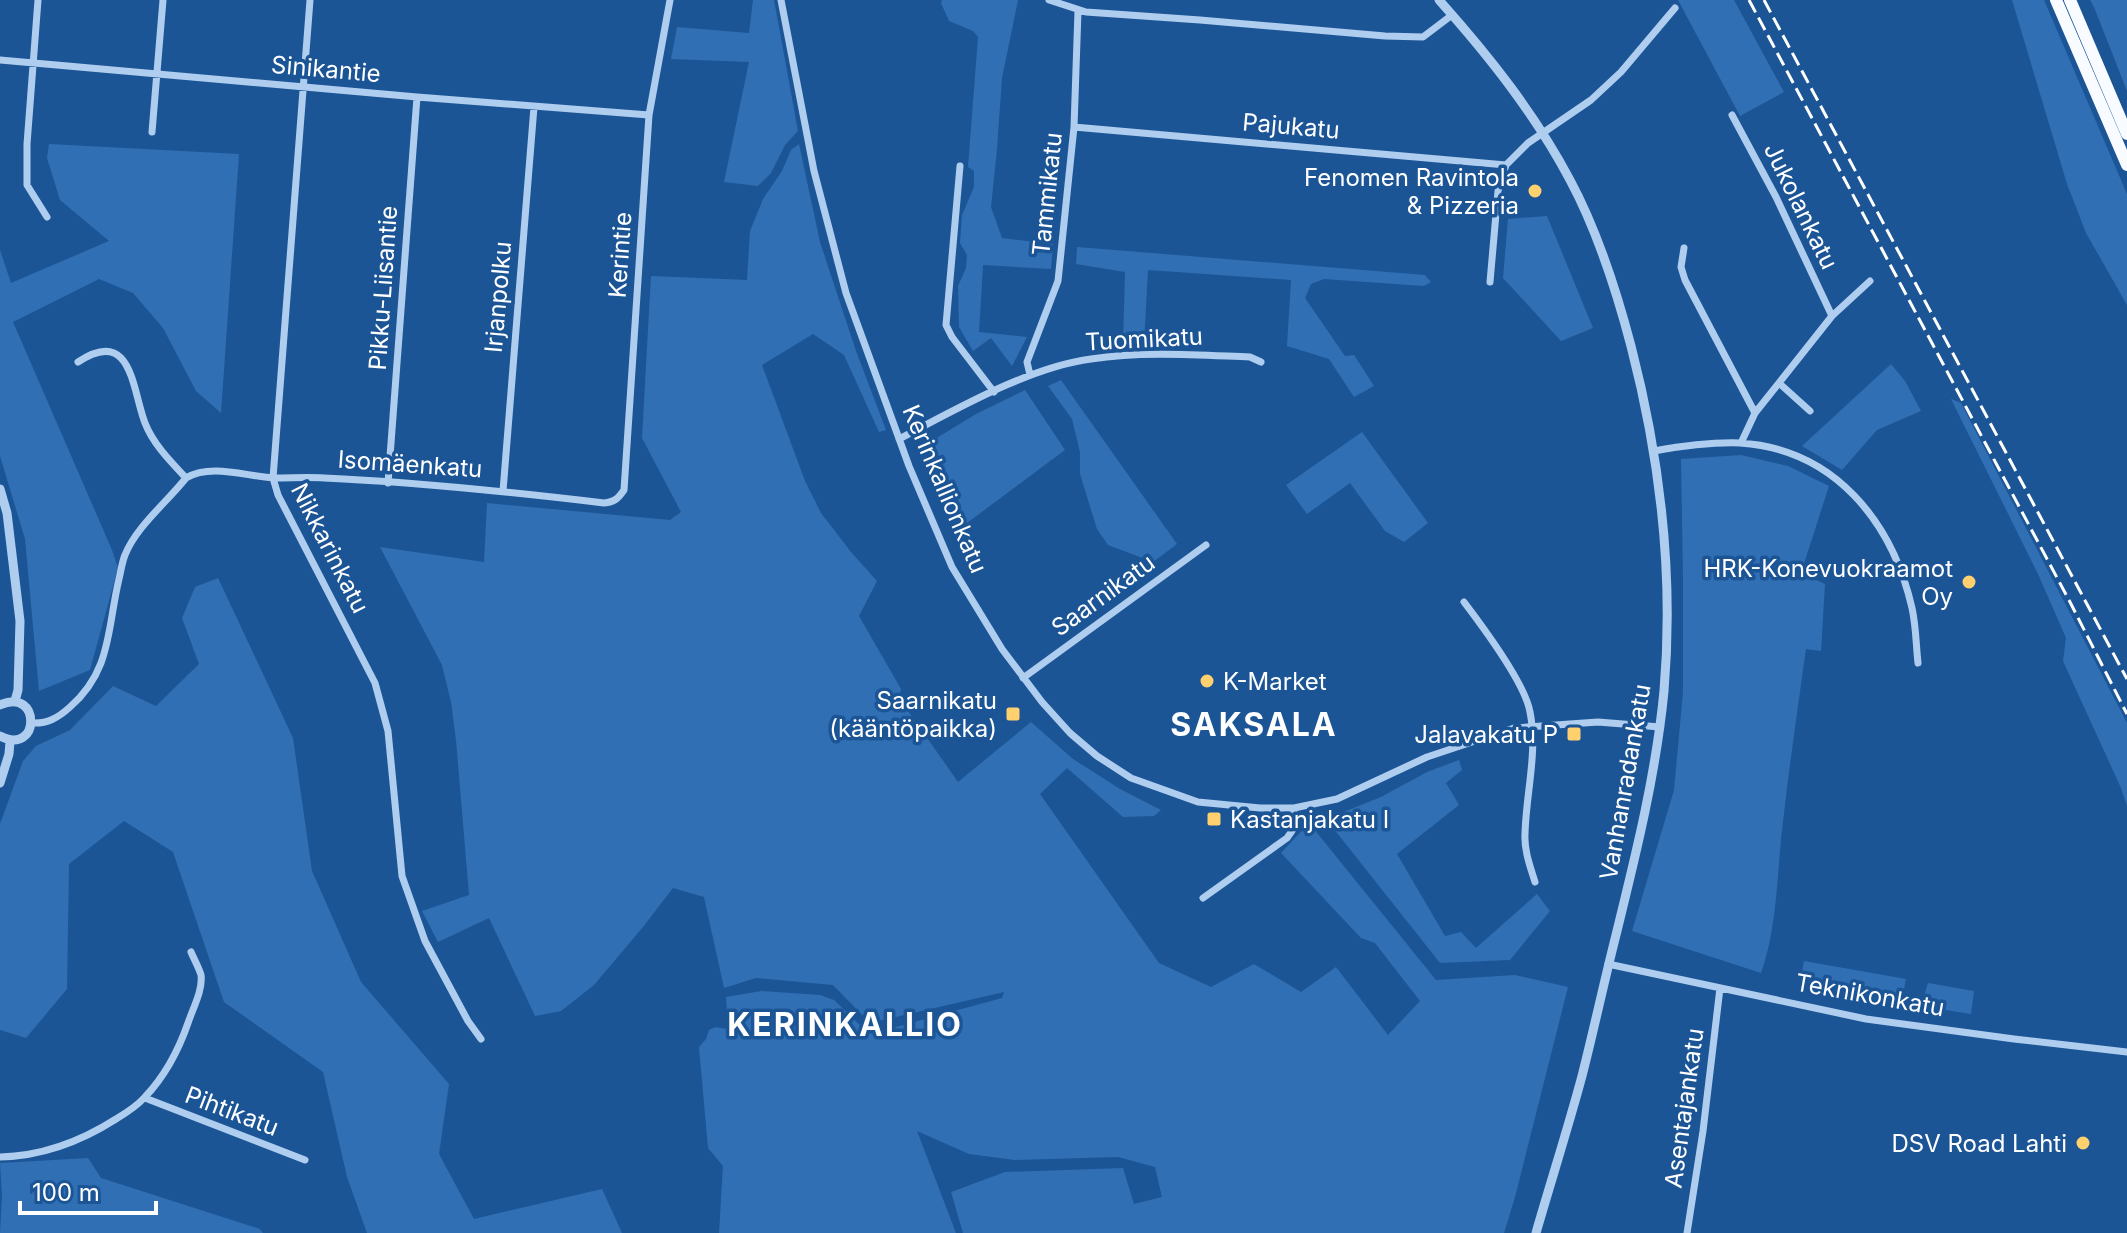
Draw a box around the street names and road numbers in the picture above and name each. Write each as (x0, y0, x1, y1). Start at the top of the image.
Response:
street label: Sinikantie (270, 50, 382, 88)
street label: Pajukatu (1241, 107, 1341, 145)
street label: Tammikatu (1026, 131, 1068, 257)
street label: Jukolankatu (1758, 138, 1844, 274)
street label: Pikku-Liisantie (363, 205, 403, 371)
street label: Kerintie (603, 211, 637, 299)
street label: Irjanpolku (479, 240, 517, 354)
street label: Tuomikatu (1084, 321, 1204, 357)
street label: Kerinkallionkatu (897, 401, 993, 577)
street label: Isomäenkatu (337, 444, 483, 484)
street label: Nikkarinkatu (285, 478, 375, 618)
street label: Saarnikatu (1046, 548, 1160, 642)
street label: Vanhanradankatu (1593, 682, 1657, 882)
street label: Teknikonkatu (1793, 968, 1947, 1022)
street label: Asentajankatu (1658, 1026, 1710, 1190)
street label: Pihtikatu (181, 1080, 283, 1142)

